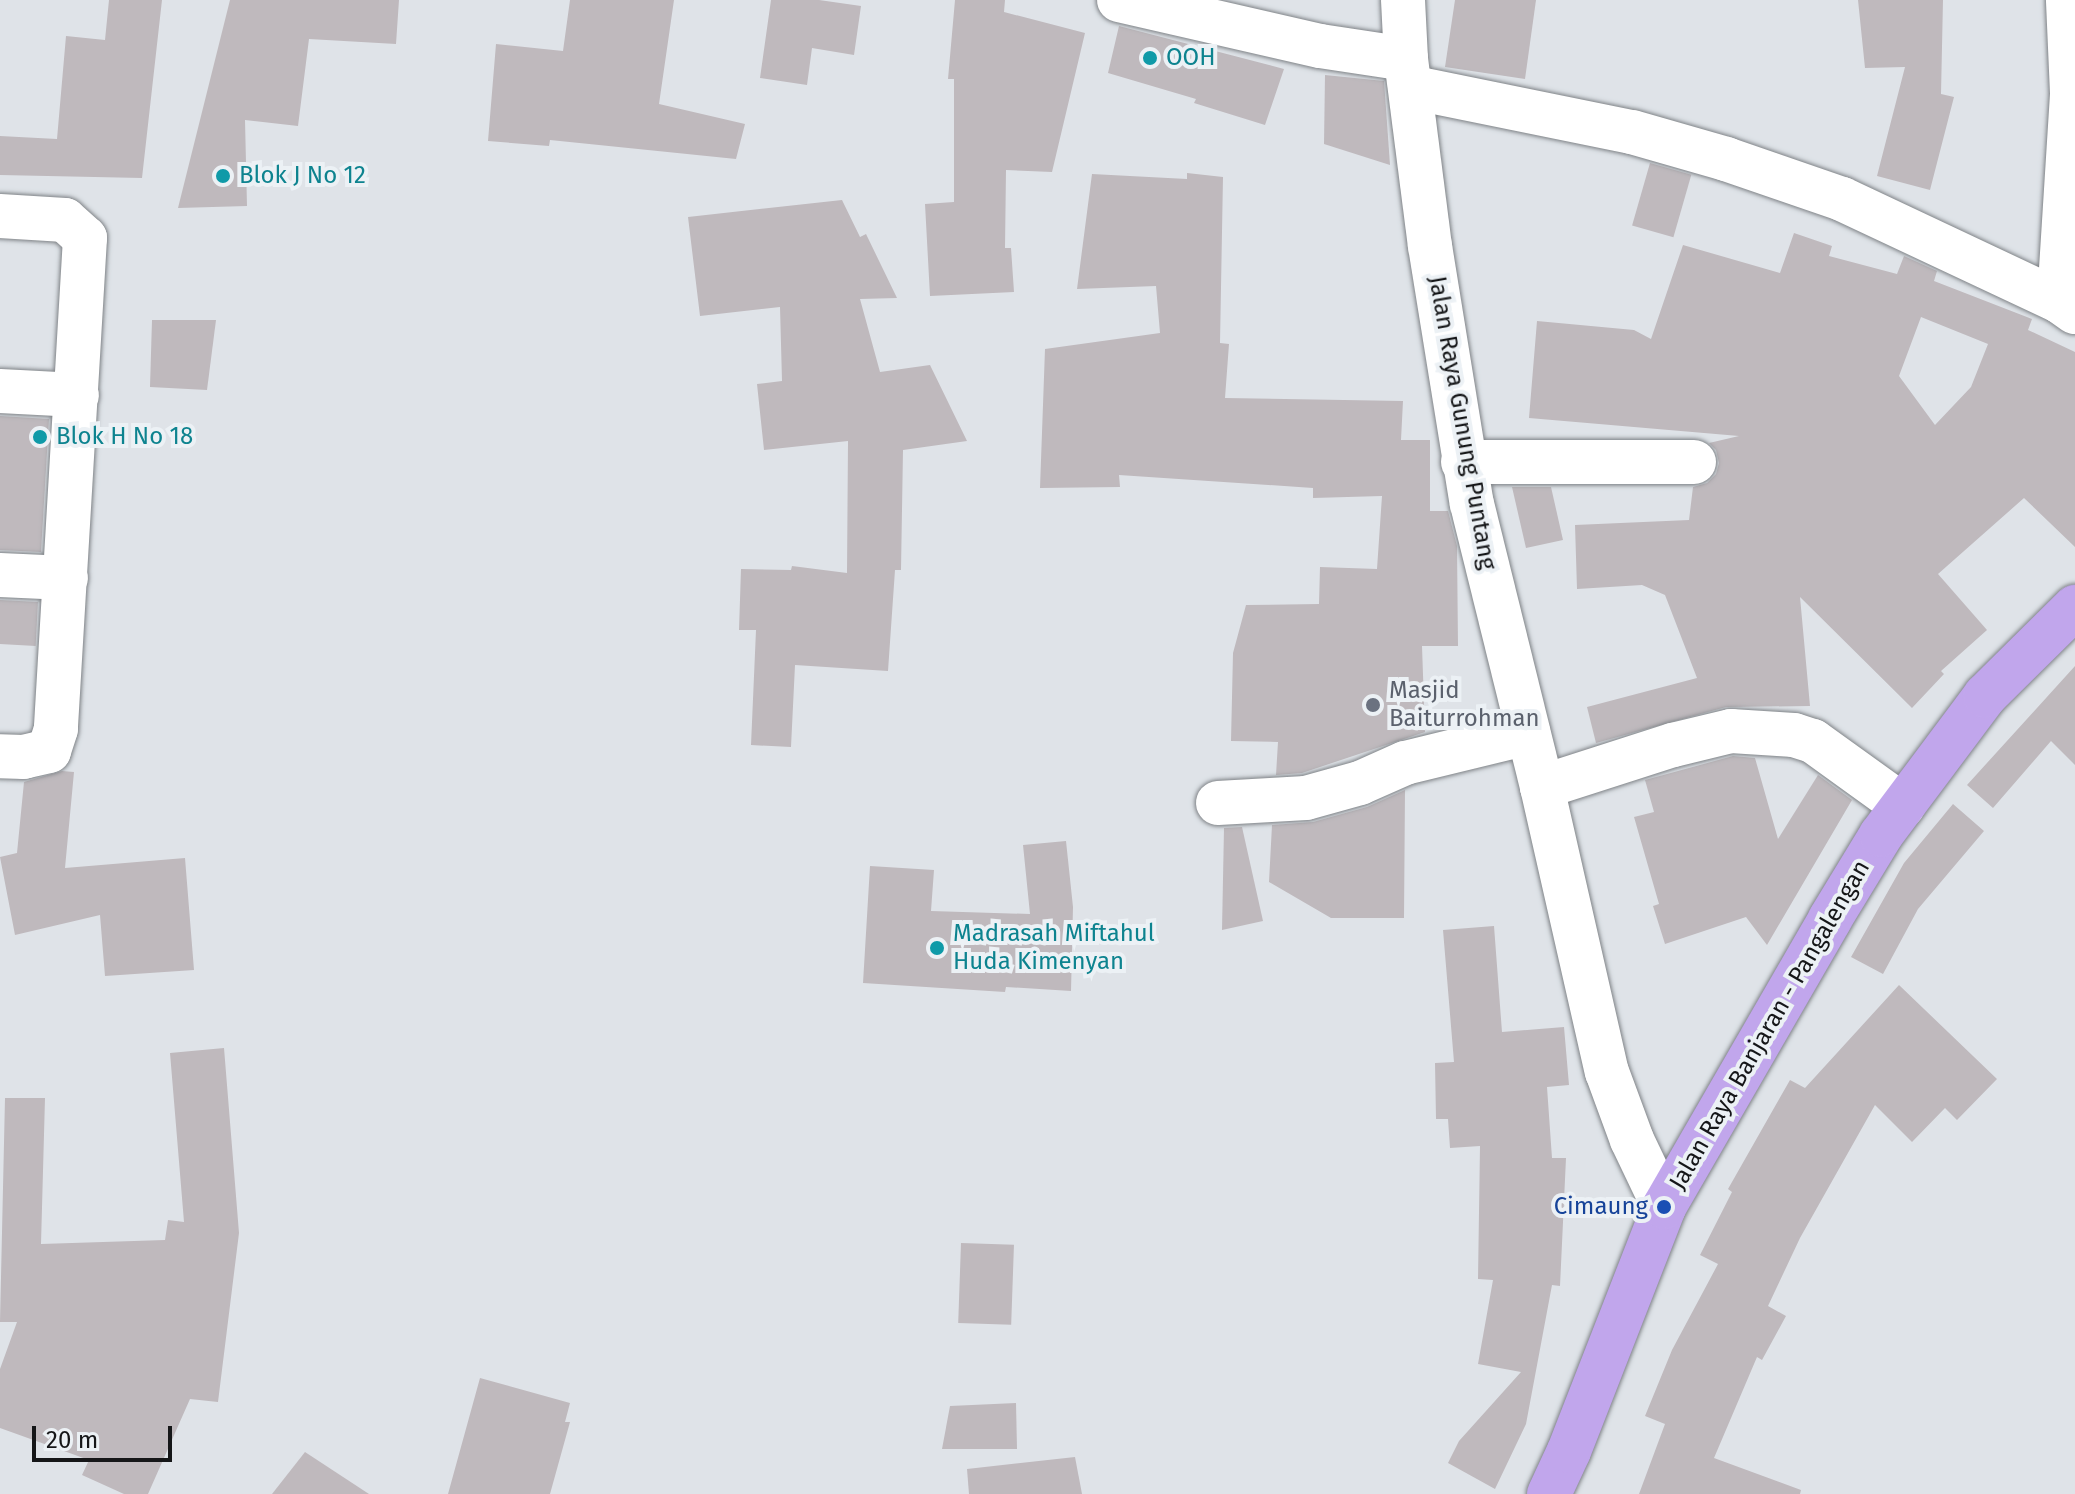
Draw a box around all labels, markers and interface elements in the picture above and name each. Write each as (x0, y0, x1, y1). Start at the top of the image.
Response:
place label: OOH (1166, 44, 1216, 72)
marker: OOH (1141, 49, 1159, 67)
place label: Blok J No 12 (239, 162, 366, 190)
marker: Blok J No 12 (214, 167, 232, 185)
street label: Jalan Raya Gunung Puntang (1422, 274, 1502, 572)
place label: Blok H No 18 (56, 423, 193, 451)
marker: Blok H No 18 (31, 428, 49, 446)
place label: Masjid Baiturrohman (1389, 677, 1540, 733)
marker: Masjid Baiturrohman (1364, 696, 1382, 714)
street label: Jalan Raya Banjaran - Pangalengan (1664, 855, 1876, 1195)
place label: Madrasah Miftahul Huda Kimenyan (953, 920, 1155, 976)
marker: Madrasah Miftahul Huda Kimenyan (928, 939, 946, 957)
place label: Cimaung (1554, 1193, 1648, 1221)
marker: Cimaung (1655, 1198, 1673, 1216)
scale bar (36, 1410, 176, 1460)
text: 20 m (46, 1426, 98, 1454)

